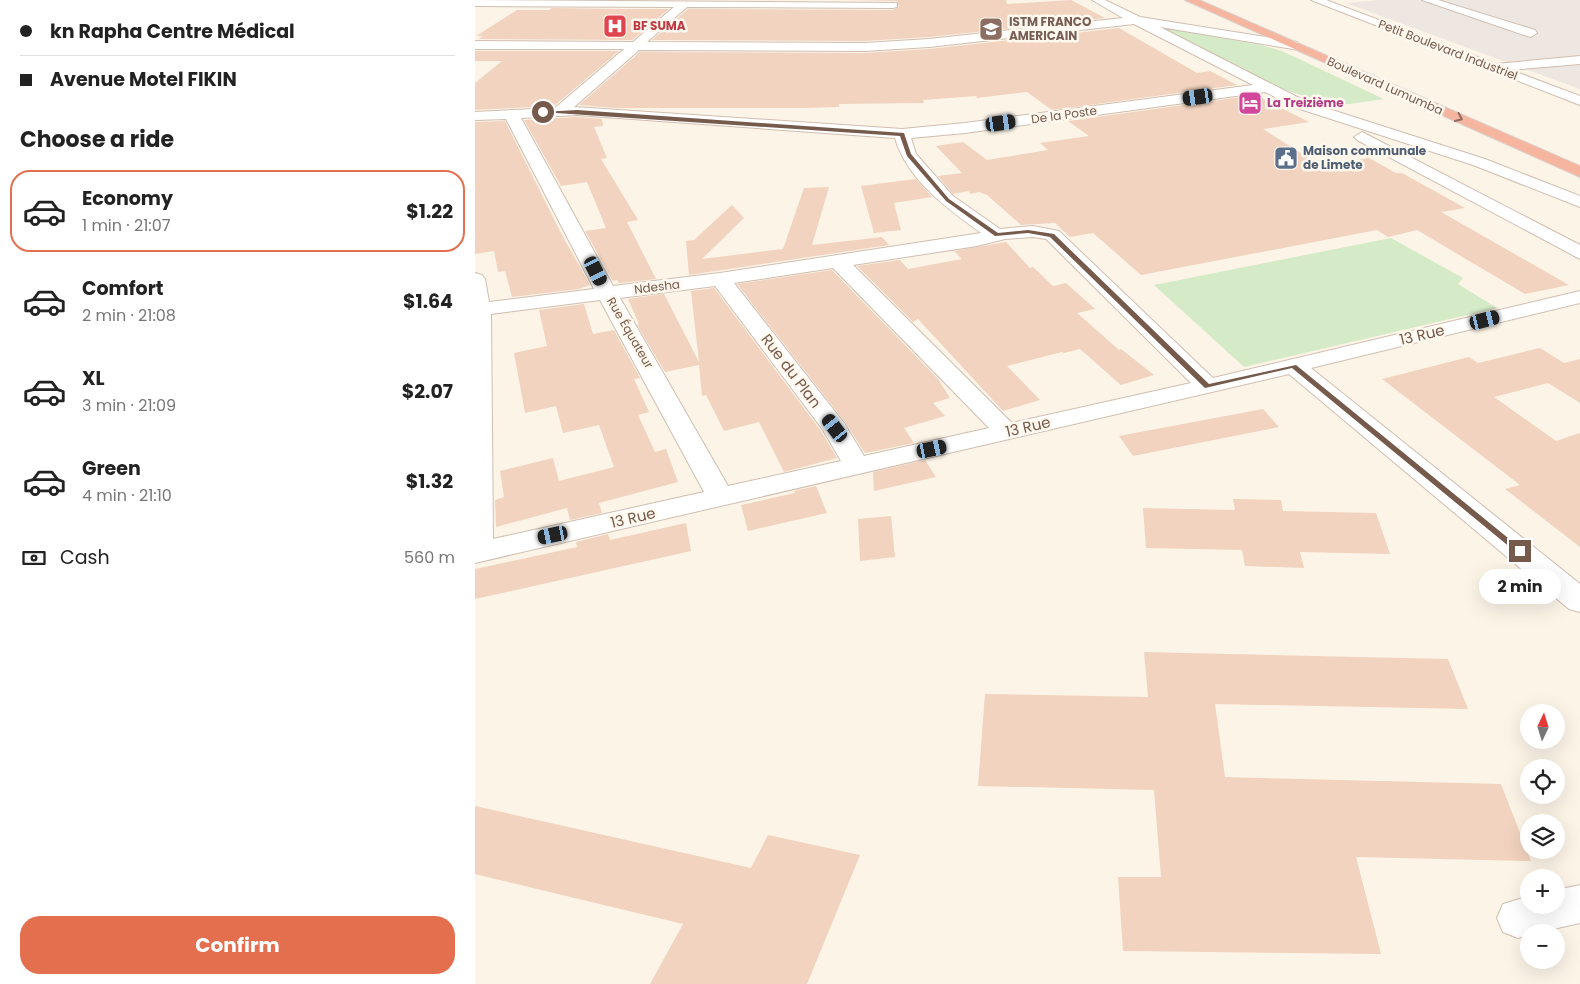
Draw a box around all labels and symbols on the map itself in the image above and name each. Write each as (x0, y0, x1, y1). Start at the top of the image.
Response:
hospital icon: BF SUMA (602, 13, 628, 39)
place label: ISTM FRANCO AMERICAIN (1009, 13, 1092, 44)
street label: Petit Boulevard Industriel (1376, 15, 1520, 84)
school or university icon: ISTM FRANCO AMERICAIN (978, 16, 1004, 42)
place label: BF SUMA (633, 17, 686, 34)
street label: Boulevard Lumumba (1325, 52, 1446, 119)
car (1182, 87, 1213, 107)
hotel icon: La Treizième (1237, 90, 1263, 116)
place label: La Treizième (1267, 94, 1344, 111)
route start (532, 101, 554, 123)
street label: De la Poste (1030, 101, 1098, 128)
one-way arrow (1454, 112, 1463, 123)
car (985, 113, 1016, 133)
place label: Maison communale de Limete (1303, 142, 1427, 173)
public building icon: Maison communale de Limete (1273, 145, 1299, 171)
car (582, 254, 609, 288)
street label: Ndesha (633, 275, 681, 298)
street label: Rue Équateur (603, 294, 658, 372)
car (1468, 309, 1501, 331)
street label: 13 Rue (1397, 319, 1447, 350)
street label: Rue du Plan (757, 329, 826, 412)
street label: 13 Rue (1003, 411, 1053, 442)
car (819, 412, 850, 444)
car (915, 439, 948, 459)
street label: 13 Rue (608, 502, 658, 533)
car (536, 525, 569, 545)
route end (1509, 540, 1531, 562)
callout: 2 min (1479, 568, 1561, 604)
north arrow (1520, 704, 1565, 749)

